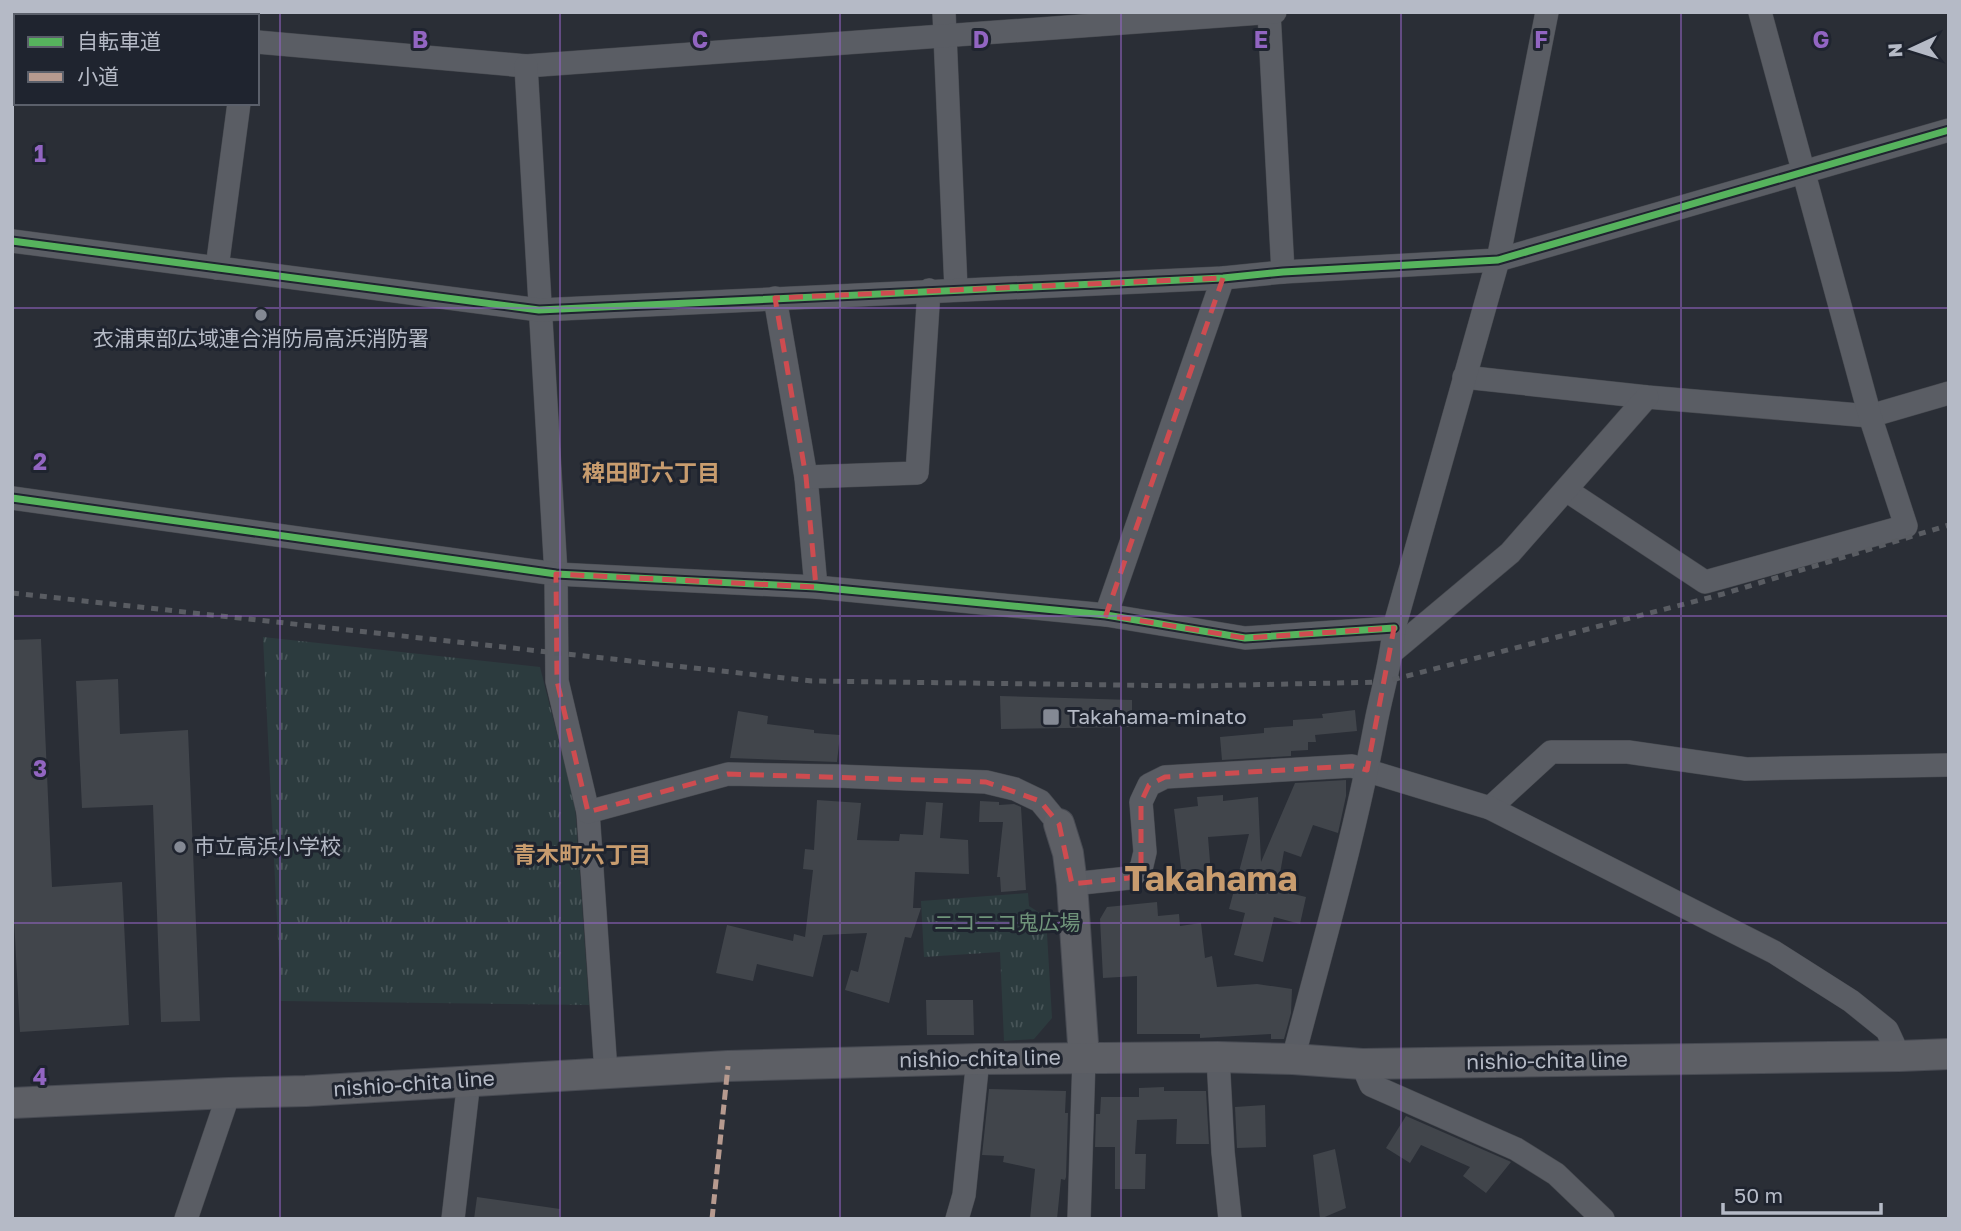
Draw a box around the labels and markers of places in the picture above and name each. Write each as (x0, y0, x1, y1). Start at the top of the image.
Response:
marker: 衣浦東部広域連合消防局高浜消防署 (253, 307, 269, 323)
place label: 衣浦東部広域連合消防局高浜消防署 (93, 325, 429, 351)
place label: Takahama-minato (1067, 703, 1247, 729)
marker: Takahama-minato (1041, 707, 1061, 727)
place label: 市立高浜小学校 (194, 833, 341, 859)
marker: 市立高浜小学校 (172, 839, 188, 855)

